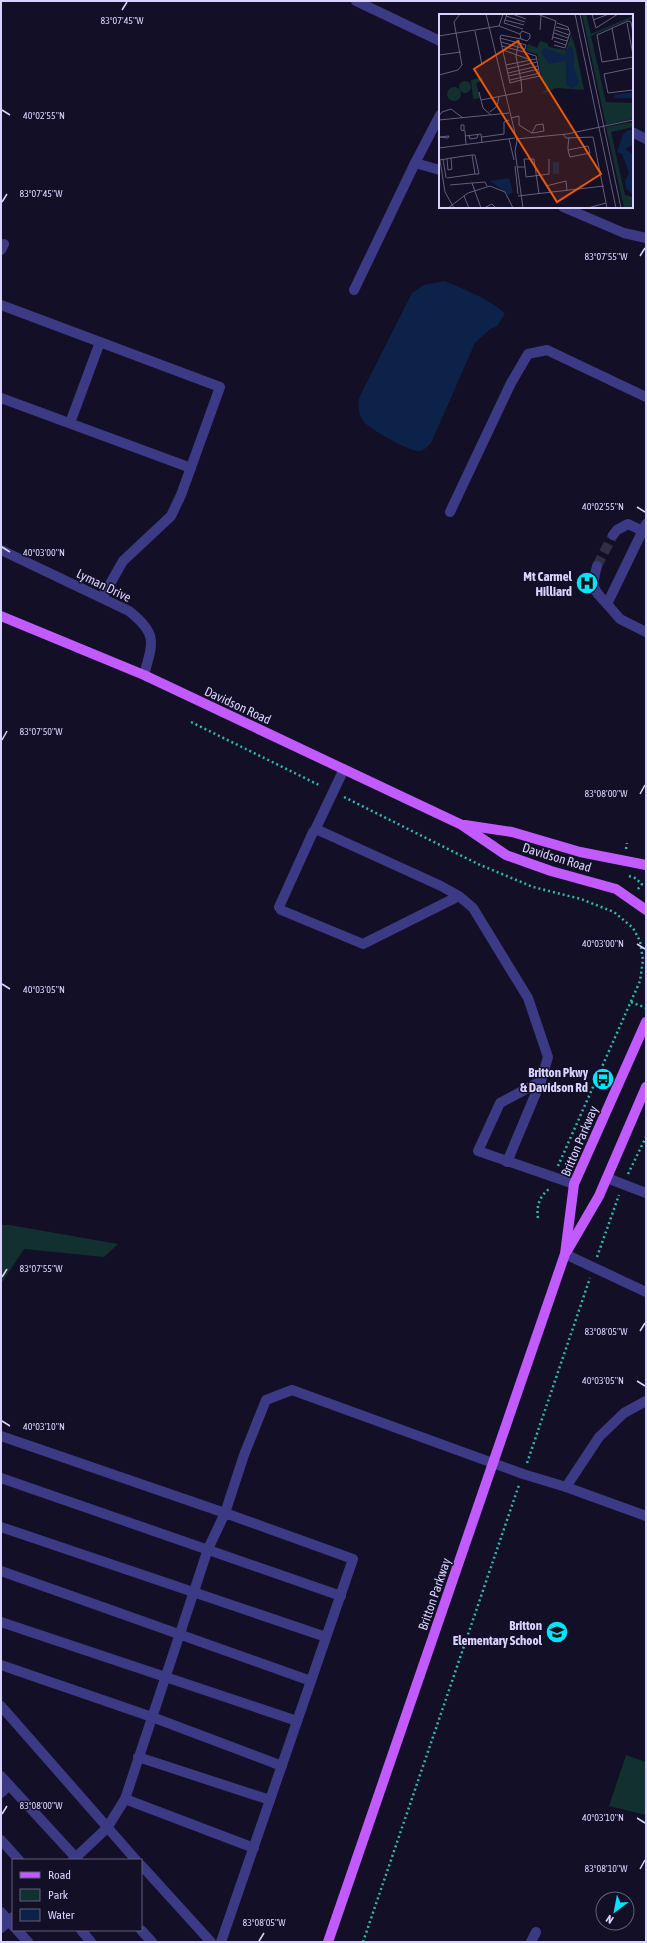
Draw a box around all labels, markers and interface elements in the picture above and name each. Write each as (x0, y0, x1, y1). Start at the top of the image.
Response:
inset map (439, 14, 633, 208)
text: 83°07'45"W (100, 15, 144, 26)
text: 40°02'55"N (23, 110, 65, 121)
text: 83°07'45"W (19, 188, 63, 199)
text: 83°07'55"W (584, 251, 628, 262)
text: 40°02'55"N (582, 501, 624, 512)
text: 40°03'00"N (23, 547, 65, 558)
street label: Lyman Drive (74, 566, 134, 605)
place label: Mt Carmel Hilliard (523, 569, 573, 599)
hospital icon: Mt Carmel Hilliard (574, 570, 600, 596)
street label: Davidson Road (202, 684, 273, 727)
text: 83°07'50"W (19, 726, 63, 737)
text: 83°08'00"W (584, 788, 628, 799)
street label: Davidson Road (521, 840, 593, 875)
text: 40°03'00"N (582, 938, 624, 949)
text: 40°03'05"N (23, 984, 65, 995)
place label: Britton Pkwy & Davidson Rd (520, 1065, 589, 1095)
bus stop icon: Britton Pkwy & Davidson Rd (590, 1066, 616, 1092)
street label: Britton Parkway (558, 1103, 601, 1179)
text: 83°07'55"W (19, 1263, 63, 1274)
text: 83°08'05"W (584, 1326, 628, 1337)
text: 40°03'05"N (582, 1375, 624, 1386)
text: 40°03'10"N (23, 1421, 65, 1432)
street label: Britton Parkway (415, 1556, 454, 1632)
place label: Britton Elementary School (453, 1618, 543, 1648)
school or university icon: Britton Elementary School (544, 1619, 570, 1645)
text: 83°08'00"W (19, 1800, 63, 1811)
text: 40°03'10"N (582, 1812, 624, 1823)
legend (12, 1859, 142, 1931)
text: 83°08'10"W (584, 1863, 628, 1874)
text: Road (48, 1868, 71, 1882)
text: Park (48, 1888, 69, 1902)
north arrow (595, 1891, 635, 1931)
text: Water (48, 1908, 75, 1922)
text: N (604, 1913, 616, 1926)
text: 83°08'05"W (242, 1917, 286, 1928)

